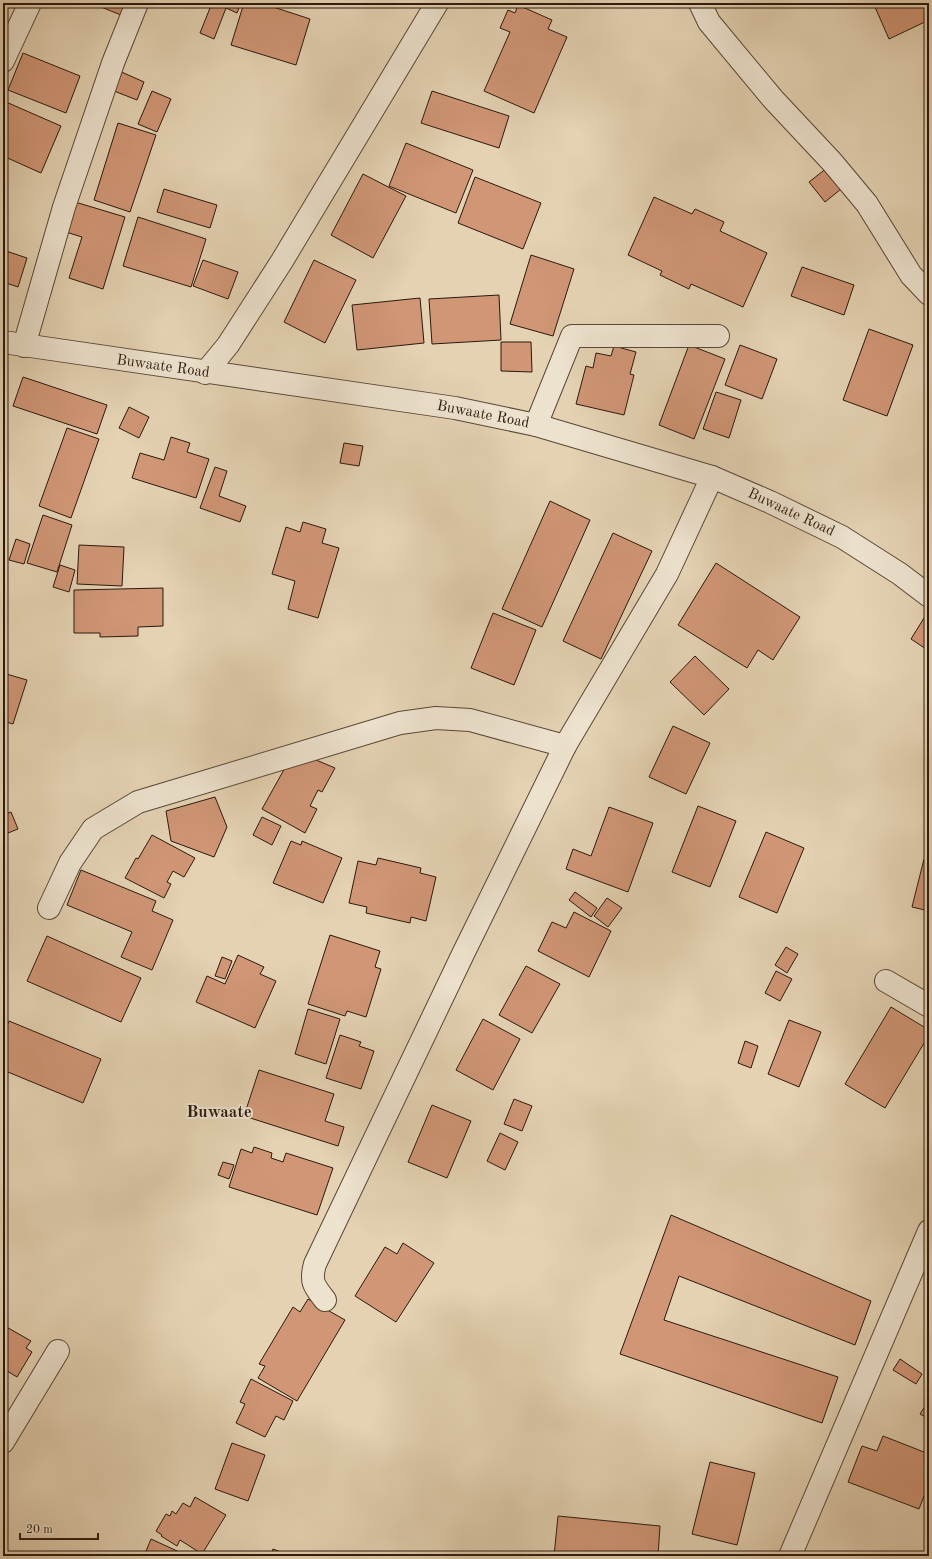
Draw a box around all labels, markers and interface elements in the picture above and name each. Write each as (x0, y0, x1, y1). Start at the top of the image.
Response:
street label: Buwaate Road (115, 353, 211, 381)
street label: Buwaate Road (435, 399, 531, 431)
street label: Buwaate Road (745, 486, 837, 540)
district label: Buwaate (186, 1104, 252, 1121)
scale bar (20, 1515, 98, 1541)
text: 20 m (26, 1524, 53, 1536)

